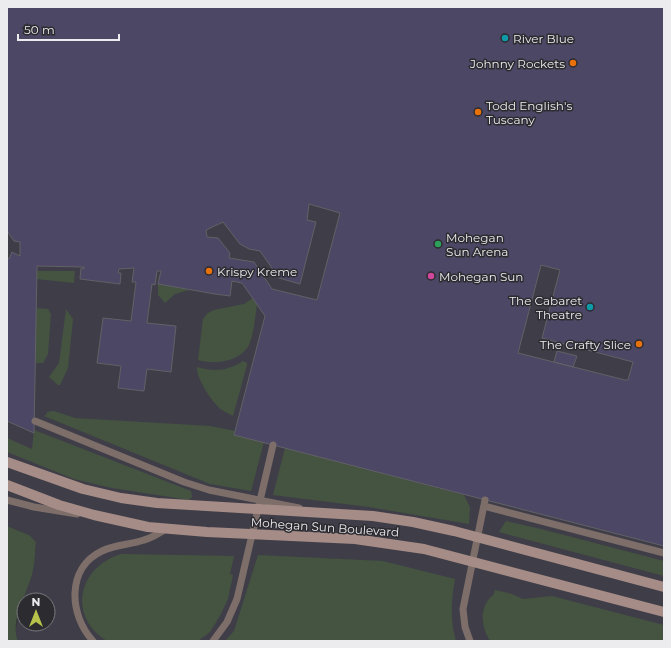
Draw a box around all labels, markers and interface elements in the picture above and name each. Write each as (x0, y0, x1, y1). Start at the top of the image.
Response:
scale bar (18, 16, 119, 42)
text: 50 m (24, 22, 55, 37)
place label: River Blue (513, 31, 574, 46)
marker: River Blue (500, 33, 510, 43)
place label: Johnny Rockets (469, 56, 565, 71)
marker: Johnny Rockets (568, 58, 578, 68)
place label: Todd English's Tuscany (486, 98, 572, 127)
marker: Todd English's Tuscany (473, 107, 483, 117)
place label: Mohegan Sun Arena (446, 230, 508, 259)
marker: Mohegan Sun Arena (433, 239, 443, 249)
place label: Krispy Kreme (217, 264, 297, 279)
marker: Krispy Kreme (204, 266, 214, 276)
place label: Mohegan Sun (439, 269, 523, 284)
marker: Mohegan Sun (426, 271, 436, 281)
place label: The Cabaret Theatre (509, 293, 582, 322)
marker: The Cabaret Theatre (585, 302, 595, 312)
place label: The Crafty Slice (540, 337, 631, 352)
marker: The Crafty Slice (634, 339, 644, 349)
street label: Mohegan Sun Boulevard (250, 514, 400, 540)
north arrow (16, 592, 56, 632)
text: N (32, 595, 40, 609)

